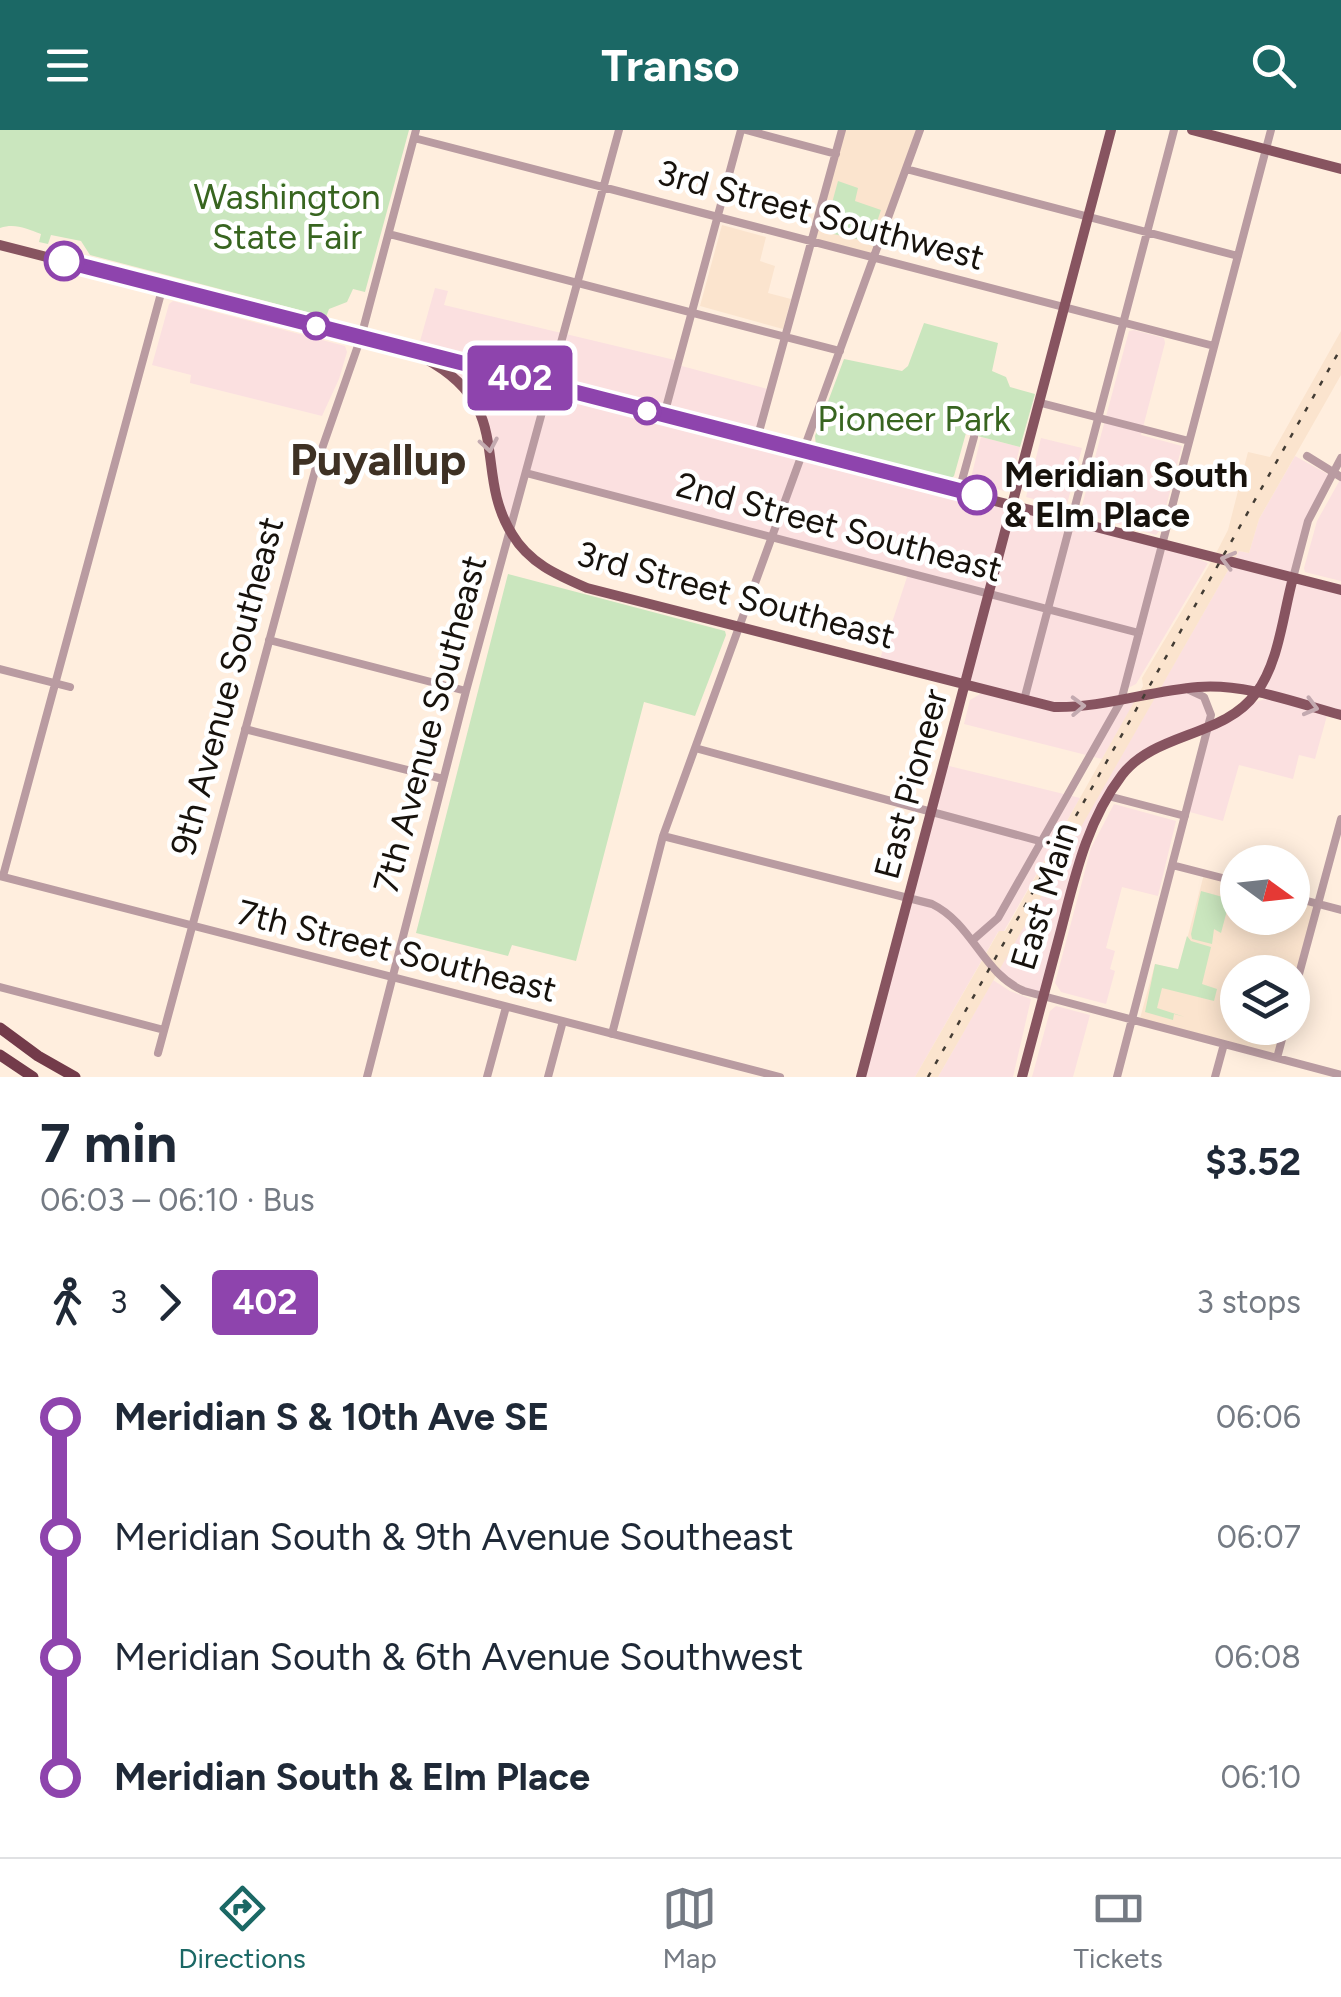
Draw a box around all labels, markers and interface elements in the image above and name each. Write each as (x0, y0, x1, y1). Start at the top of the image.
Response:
icon: menu (40, 38, 95, 93)
text: Transo (601, 38, 740, 92)
icon: search (1246, 38, 1301, 93)
street label: 3rd Street Southwest (653, 151, 989, 279)
park label: Washington State Fair (193, 176, 381, 258)
unlabelled marker (45, 242, 83, 280)
unlabelled marker (303, 313, 329, 339)
line badge: 402 (462, 346, 578, 410)
text: 402 (487, 357, 553, 399)
unlabelled marker (634, 398, 660, 424)
park label: Pioneer Park (817, 398, 1011, 440)
district label: Puyallup (290, 432, 466, 486)
one-way arrow (478, 437, 499, 453)
place label: Meridian South & Elm Place (1004, 454, 1248, 536)
street label: 2nd Street Southeast (672, 463, 1006, 591)
marker: Meridian South & Elm Place (958, 476, 996, 514)
street label: 9th Avenue Southeast (162, 512, 292, 860)
street label: 3rd Street Southeast (573, 532, 899, 658)
street label: 7th Avenue Southeast (365, 551, 495, 897)
one-way arrow (1220, 551, 1237, 572)
street label: East Pioneer (865, 684, 957, 884)
one-way arrow (1070, 696, 1086, 717)
one-way arrow (1302, 696, 1319, 717)
street label: East Main (1002, 817, 1086, 975)
north arrow (1220, 845, 1310, 935)
map controls (1220, 845, 1310, 1045)
street label: 7th Street Southeast (233, 891, 561, 1011)
button: layers (1220, 955, 1310, 1045)
text: 7 min (40, 1110, 177, 1176)
text: $3.52 (1205, 1139, 1301, 1185)
text: 06:03 – 06:10 · Bus (40, 1181, 315, 1219)
icon: walk (40, 1275, 95, 1330)
icon: forward (142, 1275, 197, 1330)
text: 402 (232, 1281, 298, 1323)
text: 3 (110, 1283, 127, 1321)
text: 3 stops (1196, 1283, 1301, 1321)
text: Meridian S & 10th Ave SE (114, 1394, 549, 1440)
text: 06:06 (1216, 1398, 1301, 1436)
text: Meridian South & 9th Avenue Southeast (114, 1514, 794, 1560)
text: 06:07 (1217, 1518, 1301, 1556)
text: Meridian South & 6th Avenue Southwest (114, 1634, 803, 1680)
text: 06:08 (1214, 1638, 1301, 1676)
text: Meridian South & Elm Place (114, 1754, 590, 1800)
text: 06:10 (1221, 1758, 1301, 1796)
tab: Directions (178, 1881, 306, 1975)
tab: Map (662, 1881, 717, 1975)
tab: Tickets (1074, 1881, 1163, 1975)

